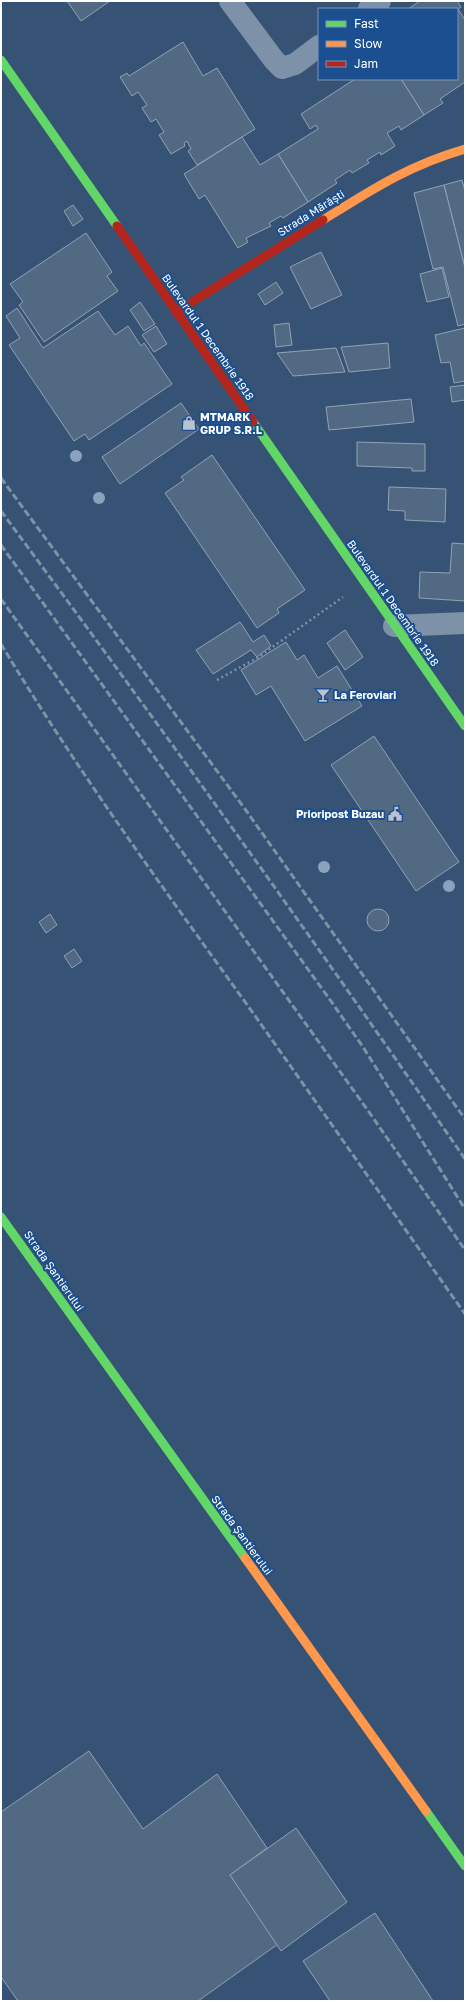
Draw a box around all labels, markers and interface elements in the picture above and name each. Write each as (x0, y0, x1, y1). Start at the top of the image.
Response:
legend (318, 8, 458, 80)
text: Fast (354, 16, 379, 31)
text: Slow (354, 36, 382, 51)
text: Jam (354, 56, 378, 71)
street label: Strada Mărăști (275, 187, 347, 239)
street label: Bulevardul 1 Decembrie 1918 (160, 271, 257, 403)
place label: MTMARK GRUP S.R.L (200, 410, 263, 436)
shop icon: MTMARK GRUP S.R.L (181, 415, 197, 431)
street label: Bulevardul 1 Decembrie 1918 (345, 537, 442, 669)
bar icon: La Feroviari (315, 687, 331, 703)
place label: La Feroviari (334, 688, 396, 701)
public building icon: Prioripost Buzau (387, 806, 403, 822)
place label: Prioripost Buzau (296, 807, 384, 820)
street label: Strada Șantierului (21, 1228, 87, 1314)
street label: Strada Șantierului (208, 1492, 276, 1578)

